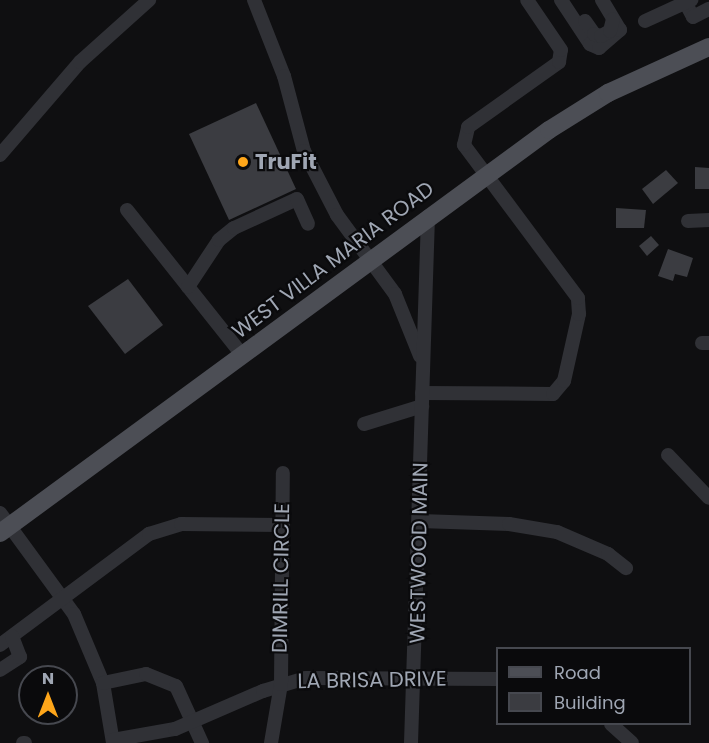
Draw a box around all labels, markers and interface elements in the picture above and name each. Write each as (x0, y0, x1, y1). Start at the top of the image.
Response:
place label: TruFit (255, 149, 317, 175)
marker: TruFit (236, 155, 250, 169)
street label: WEST VILLA MARIA ROAD (227, 176, 439, 344)
street label: WESTWOOD MAIN (405, 462, 433, 644)
street label: DIMRILL CIRCLE (267, 503, 295, 653)
legend (496, 647, 691, 725)
text: Road (554, 660, 601, 685)
north arrow (18, 665, 78, 725)
street label: LA BRISA DRIVE (297, 666, 447, 694)
text: N (42, 667, 54, 690)
text: Building (554, 690, 626, 715)

